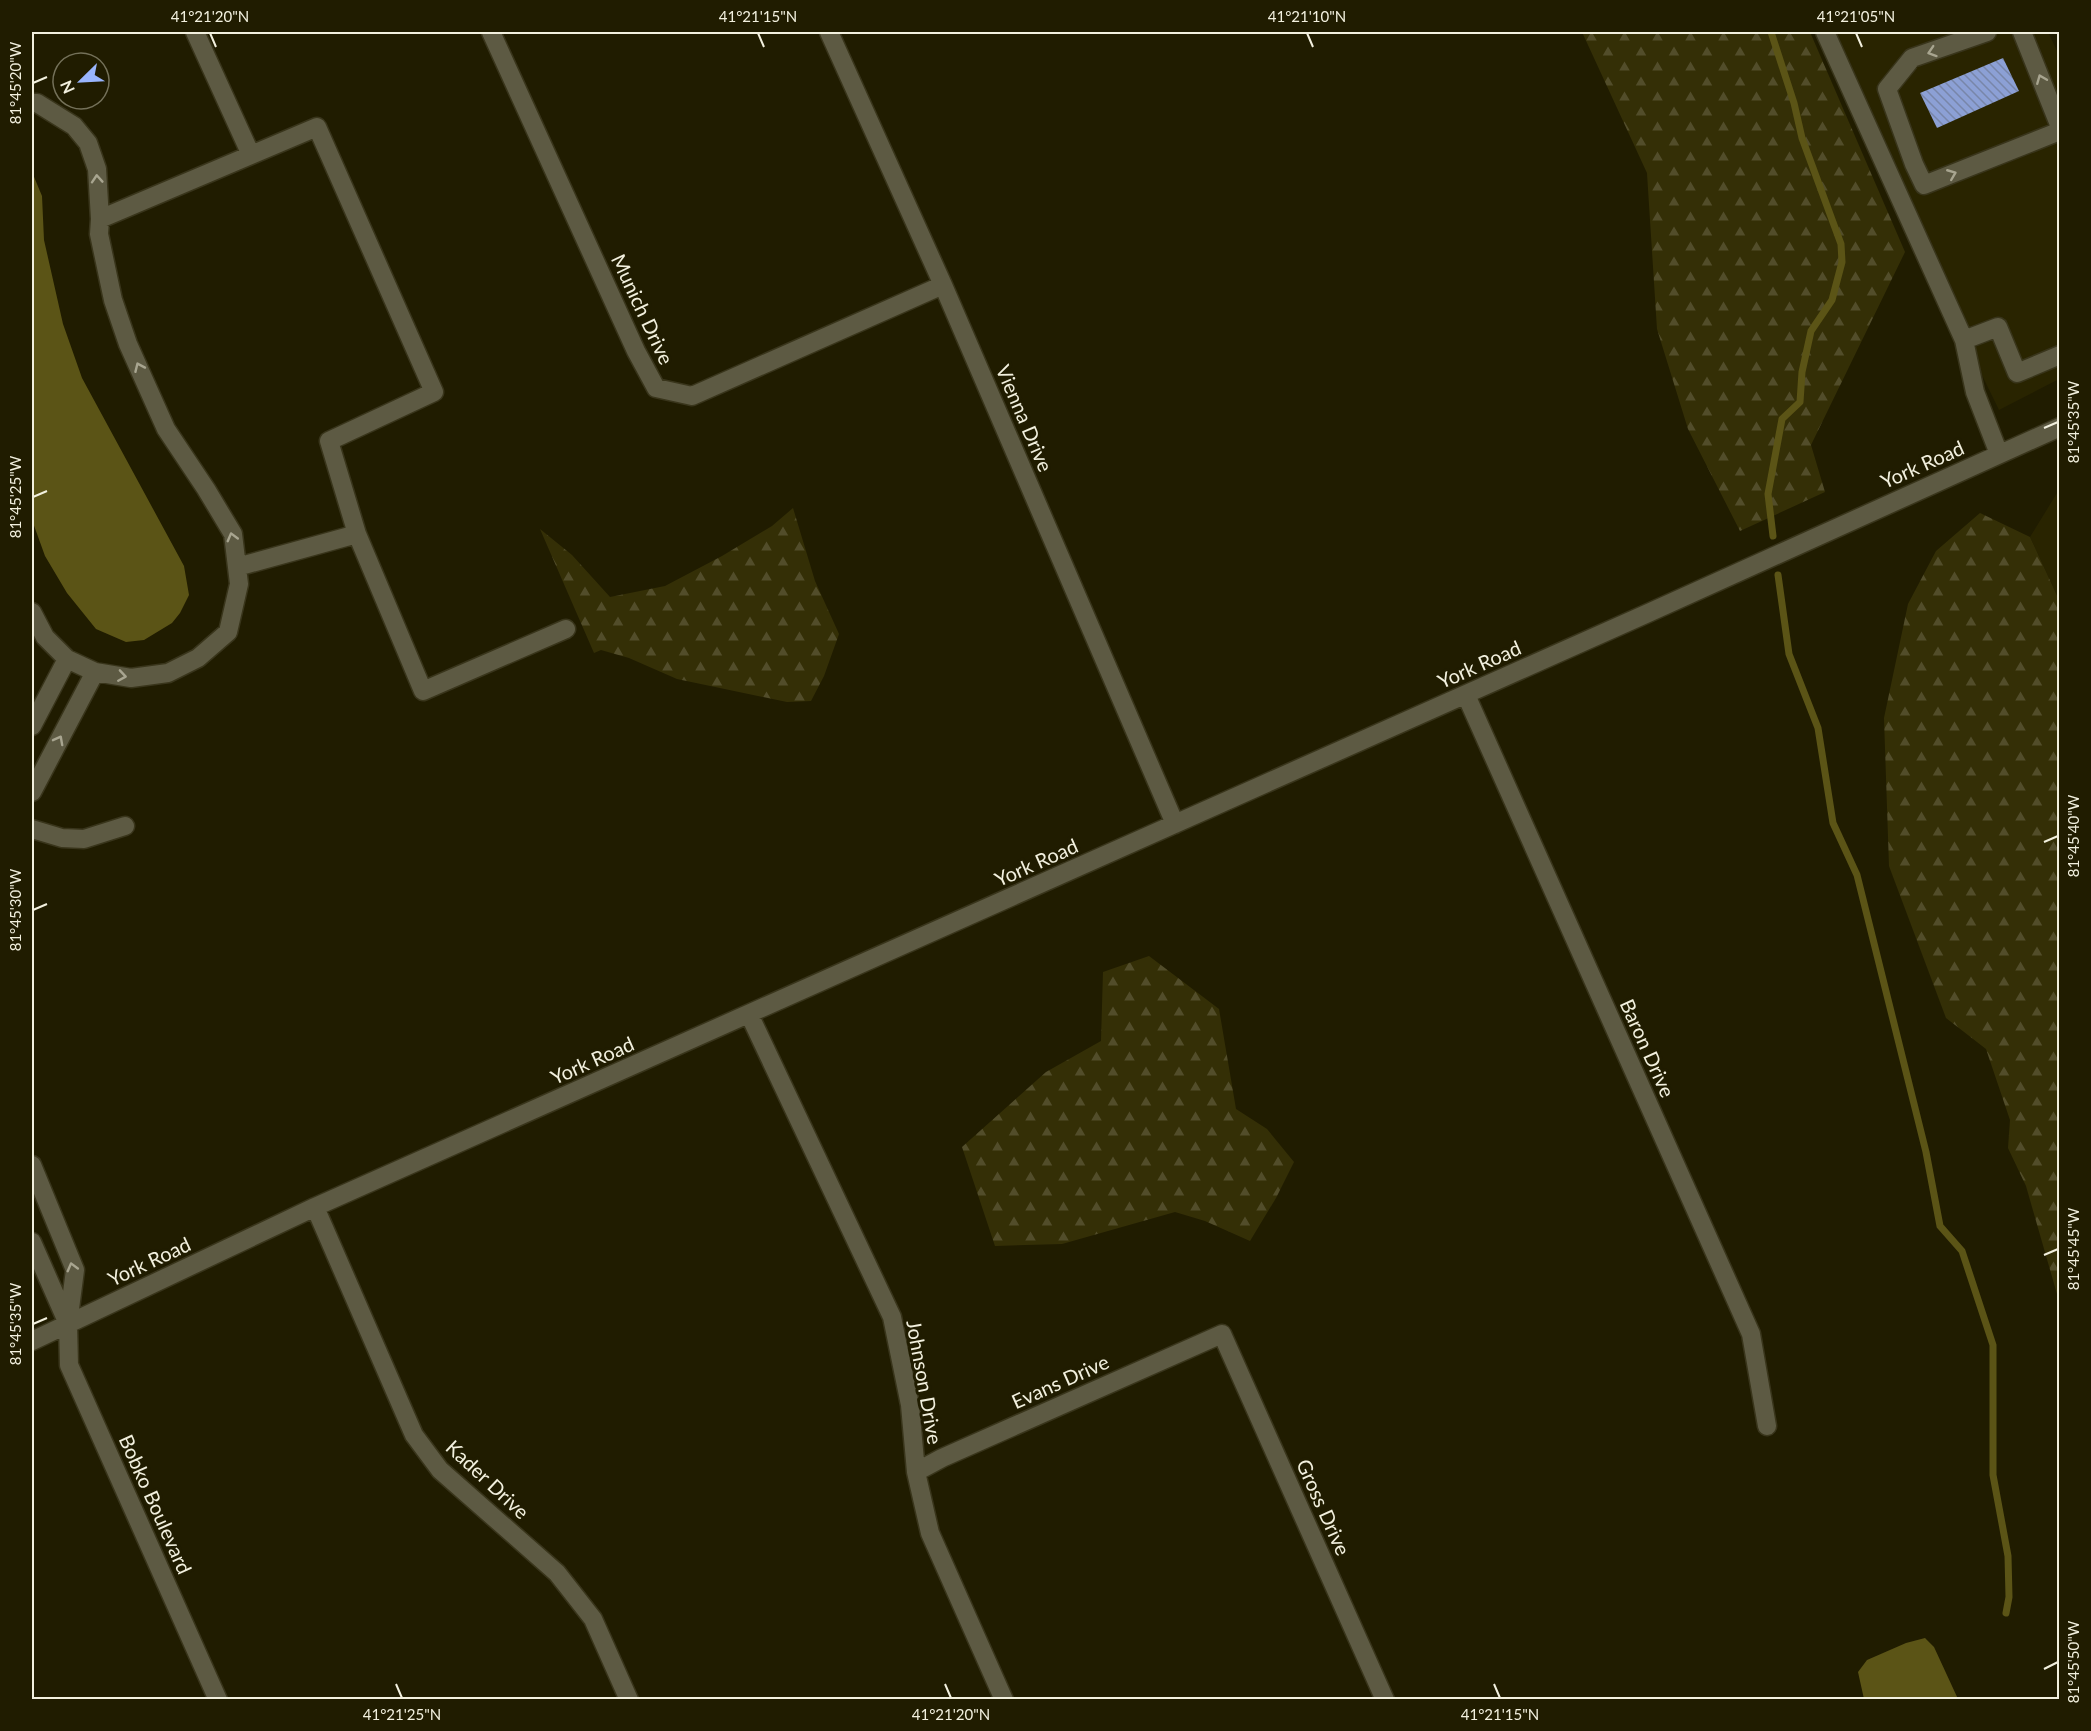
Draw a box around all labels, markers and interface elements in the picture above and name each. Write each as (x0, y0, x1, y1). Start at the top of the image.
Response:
text: 41°21'20"N (171, 7, 249, 25)
text: 41°21'15"N (719, 7, 797, 25)
text: 41°21'10"N (1268, 7, 1346, 25)
text: 41°21'05"N (1817, 7, 1895, 25)
text: 81°45'20"W (6, 41, 24, 124)
one-way arrow (1927, 44, 1938, 57)
north arrow (51, 51, 111, 111)
one-way arrow (2035, 75, 2048, 85)
text: N (56, 78, 78, 97)
one-way arrow (1946, 169, 1957, 181)
one-way arrow (91, 174, 104, 183)
street label: Munich Drive (607, 250, 679, 368)
street label: Vienna Drive (992, 361, 1058, 475)
one-way arrow (134, 363, 146, 374)
text: 81°45'35"W (2064, 380, 2082, 463)
street label: York Road (1877, 435, 1967, 493)
text: 81°45'25"W (6, 455, 24, 538)
one-way arrow (226, 532, 239, 542)
street label: York Road (1434, 635, 1524, 693)
one-way arrow (118, 670, 127, 682)
one-way arrow (52, 736, 63, 747)
text: 81°45'40"W (2064, 794, 2082, 877)
street label: York Road (991, 833, 1081, 891)
text: 81°45'30"W (6, 868, 24, 951)
street label: Baron Drive (1616, 995, 1680, 1101)
street label: York Road (547, 1031, 637, 1089)
text: 81°45'45"W (2064, 1207, 2082, 1290)
street label: York Road (104, 1231, 194, 1291)
one-way arrow (67, 1262, 80, 1272)
text: 81°45'35"W (6, 1282, 24, 1365)
street label: Johnson Drive (902, 1318, 948, 1446)
street label: Evans Drive (1008, 1349, 1112, 1413)
street label: Bobko Boulevard (115, 1431, 197, 1577)
street label: Kader Drive (442, 1435, 534, 1523)
street label: Gross Drive (1292, 1455, 1356, 1559)
text: 81°45'50"W (2064, 1620, 2082, 1703)
text: 41°21'25"N (363, 1705, 441, 1723)
text: 41°21'20"N (912, 1705, 990, 1723)
text: 41°21'15"N (1461, 1705, 1539, 1723)

